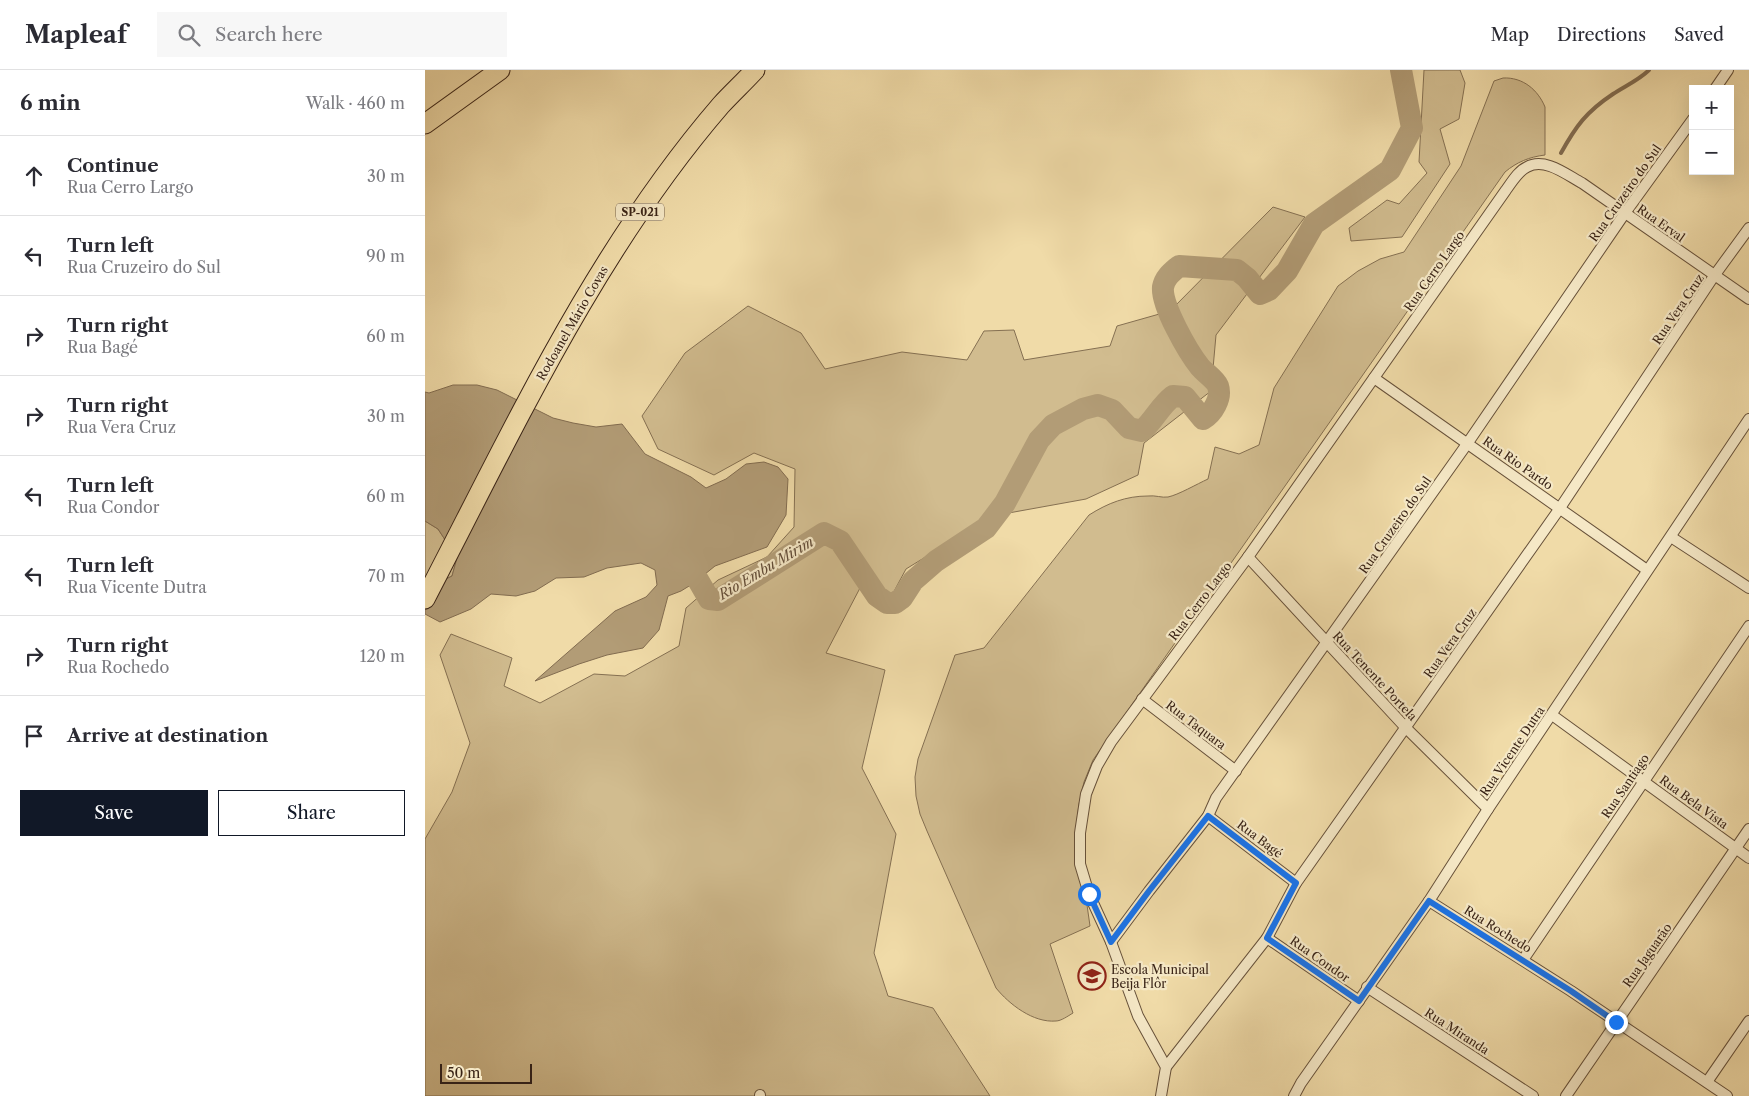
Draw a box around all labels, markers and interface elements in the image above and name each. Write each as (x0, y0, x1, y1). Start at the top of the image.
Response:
search box (157, 12, 507, 57)
text: Mapleaf (25, 20, 127, 49)
icon: search (175, 21, 203, 49)
text: Search here (215, 23, 323, 46)
text: Map (1490, 24, 1529, 46)
text: Directions (1557, 24, 1646, 46)
text: Saved (1674, 24, 1724, 46)
map controls (1689, 85, 1734, 175)
button: + (1689, 85, 1734, 130)
text: 6 min (20, 90, 81, 115)
text: Walk · 460 m (306, 93, 405, 113)
button: − (1689, 130, 1734, 175)
street label: Rua Cruzeiro do Sul (1586, 141, 1664, 245)
text: Continue (67, 154, 159, 177)
icon: ahead (20, 162, 48, 190)
text: 30 m (367, 166, 405, 186)
text: Rua Cerro Largo (67, 177, 193, 197)
street label: Rua Erval (1634, 201, 1688, 245)
road number: SP-021 (616, 204, 664, 220)
street label: Rua Cerro Largo (1401, 228, 1467, 314)
text: Turn left (67, 234, 154, 257)
icon: left (20, 242, 48, 270)
text: 90 m (366, 246, 405, 266)
text: Rua Cruzeiro do Sul (67, 257, 221, 277)
street label: Rodoanel Mário Covas (533, 263, 611, 383)
street label: Rua Vera Cruz (1649, 271, 1707, 347)
text: Turn right (67, 314, 168, 337)
icon: right (20, 322, 48, 350)
text: 60 m (366, 326, 405, 346)
text: Rua Bagé (67, 337, 138, 357)
text: Turn right (67, 394, 168, 417)
icon: right (20, 402, 48, 430)
text: 30 m (367, 406, 405, 426)
text: Rua Vera Cruz (67, 417, 176, 437)
street label: Rua Rio Pardo (1480, 433, 1556, 493)
street label: Rua Cruzeiro do Sul (1356, 473, 1434, 577)
text: Turn left (67, 474, 154, 497)
icon: left (20, 482, 48, 510)
text: 60 m (366, 486, 405, 506)
text: Rua Condor (67, 497, 160, 517)
water label: Rio Embu Mirim (714, 532, 817, 604)
text: Turn left (67, 554, 154, 577)
street label: Rua Cerro Largo (1165, 559, 1235, 643)
icon: left (20, 562, 48, 590)
text: 70 m (368, 566, 405, 586)
text: Rua Vicente Dutra (67, 577, 207, 597)
street label: Rua Vera Cruz (1420, 605, 1480, 681)
street label: Rua Tenente Portela (1330, 628, 1421, 724)
text: Turn right (67, 634, 168, 657)
icon: right (20, 642, 48, 670)
text: 120 m (360, 646, 405, 666)
text: Rua Rochedo (67, 657, 169, 677)
street label: Rua Taquara (1163, 697, 1230, 753)
street label: Rua Vicente Dutra (1476, 703, 1548, 799)
icon: arrive (20, 722, 48, 750)
text: Arrive at destination (67, 724, 268, 747)
street label: Rua Santiago (1598, 751, 1652, 821)
street label: Rua Bela Vista (1657, 772, 1732, 832)
button: Save (20, 790, 208, 836)
button: Share (218, 790, 405, 836)
street label: Rua Bagé (1234, 817, 1286, 861)
route start (1078, 883, 1101, 906)
street label: Rua Rochedo (1461, 902, 1535, 956)
street label: Rua Jaguarão (1619, 920, 1675, 990)
street label: Rua Condor (1287, 933, 1353, 985)
school or university icon: Escola Municipal Beija Flôr (1077, 961, 1107, 991)
place label: Escola Municipal Beija Flôr (1111, 962, 1209, 991)
street label: Rua Miranda (1422, 1005, 1493, 1058)
route end (1605, 1011, 1628, 1034)
scale bar (440, 1061, 533, 1084)
text: 50 m (447, 1064, 480, 1082)

